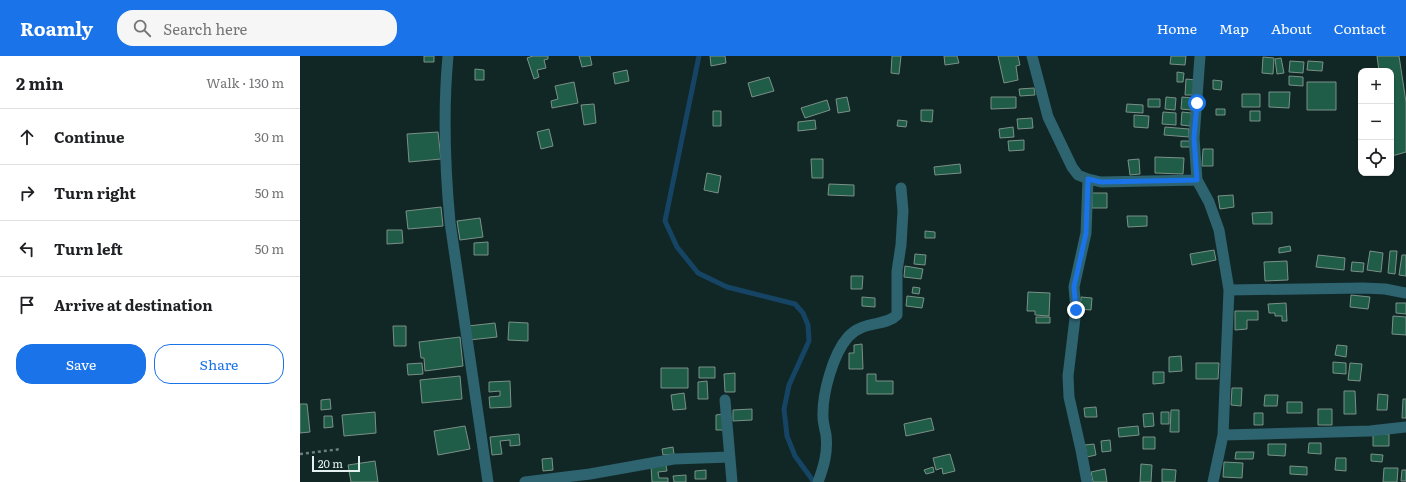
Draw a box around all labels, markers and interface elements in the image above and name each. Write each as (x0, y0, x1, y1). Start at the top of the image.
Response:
search box (117, 10, 397, 46)
text: Roamly (20, 14, 93, 42)
icon: search (131, 17, 153, 39)
text: Search here (163, 17, 247, 40)
text: Home (1157, 18, 1197, 38)
text: Map (1219, 18, 1249, 38)
text: About (1271, 18, 1312, 38)
text: Contact (1334, 18, 1386, 38)
map controls (1358, 68, 1394, 176)
button: + (1358, 68, 1394, 104)
text: 2 min (16, 70, 64, 95)
text: Walk · 130 m (206, 73, 284, 92)
route start (1188, 94, 1206, 112)
button: − (1358, 104, 1394, 140)
text: Continue (54, 125, 124, 148)
icon: ahead (16, 126, 38, 148)
text: 30 m (254, 127, 284, 146)
button: locate (1358, 140, 1394, 176)
text: Turn right (54, 181, 136, 204)
icon: right (16, 182, 38, 204)
text: 50 m (255, 183, 284, 202)
text: Turn left (54, 237, 123, 260)
icon: left (16, 238, 38, 260)
text: 50 m (255, 239, 284, 258)
text: Arrive at destination (54, 293, 213, 316)
icon: arrive (16, 294, 38, 316)
route end (1067, 301, 1085, 319)
button: Save (16, 344, 146, 384)
button: Share (154, 344, 284, 384)
scale bar (312, 454, 360, 473)
text: 20 m (318, 455, 343, 471)

